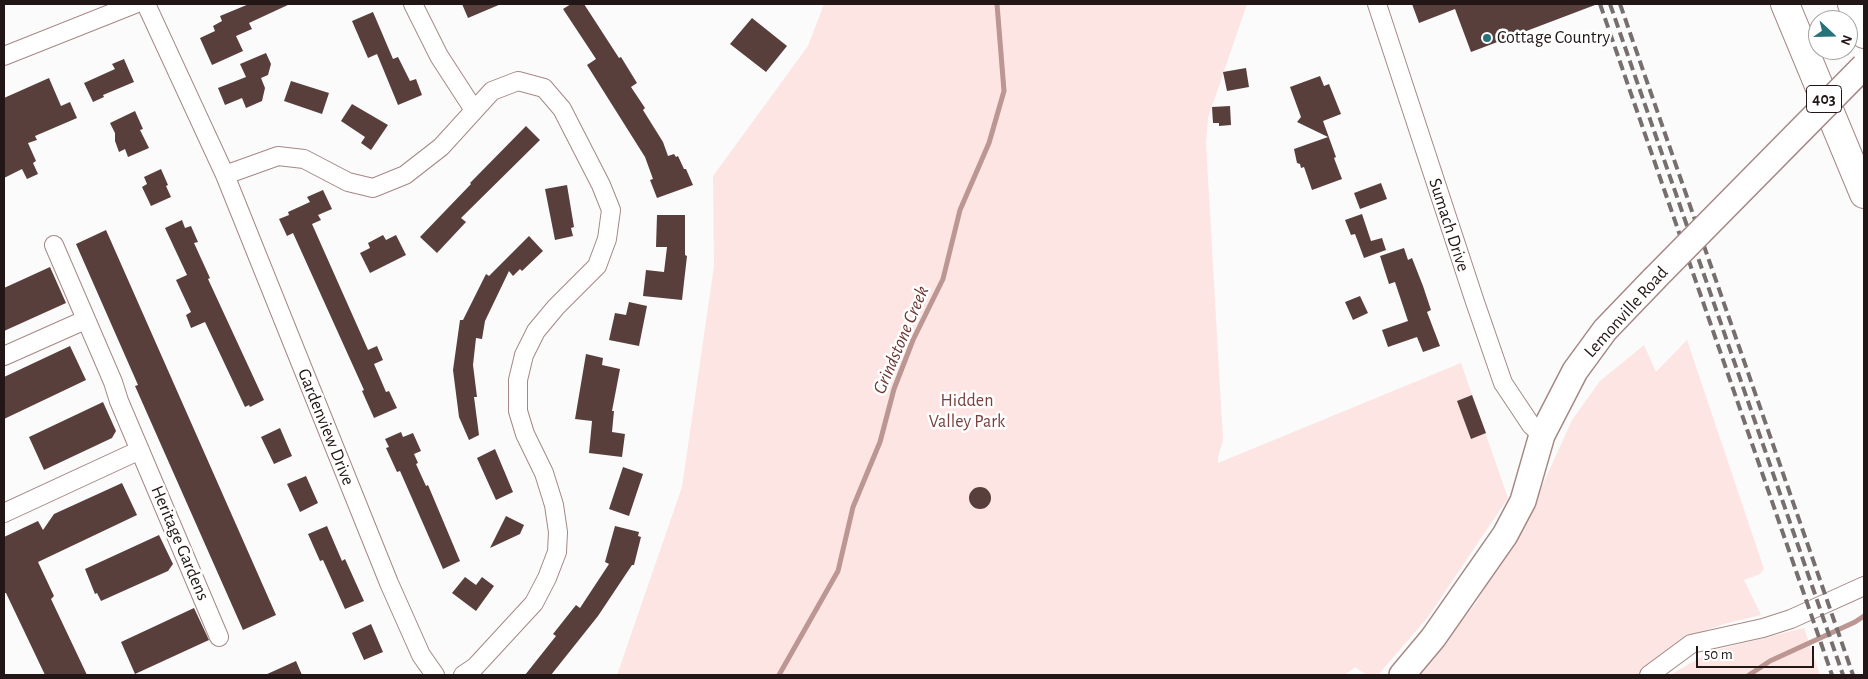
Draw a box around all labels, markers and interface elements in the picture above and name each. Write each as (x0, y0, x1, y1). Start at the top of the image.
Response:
north arrow (1808, 10, 1858, 60)
place label: Cottage Country (1497, 27, 1610, 49)
marker: Cottage Country (1481, 32, 1493, 44)
text: N (1838, 33, 1854, 47)
road number: 403 (1806, 86, 1842, 112)
street label: Sumach Drive (1424, 176, 1474, 274)
street label: Lemonville Road (1579, 262, 1673, 362)
water label: Grindstone Creek (868, 282, 934, 398)
street label: Gardenview Drive (293, 366, 359, 488)
park label: Hidden Valley Park (929, 390, 1005, 432)
street label: Heritage Gardens (146, 482, 214, 604)
scale bar (1698, 636, 1816, 668)
text: 50 m (1704, 647, 1733, 662)

